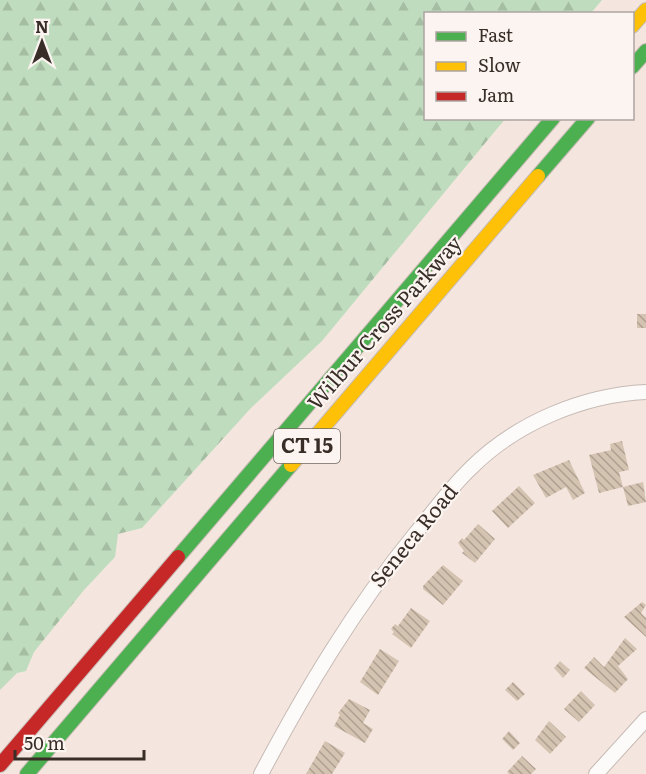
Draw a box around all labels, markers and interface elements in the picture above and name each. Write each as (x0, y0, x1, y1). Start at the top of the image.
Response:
north arrow (12, 12, 72, 72)
legend (424, 12, 634, 120)
text: N (35, 14, 49, 38)
text: Fast (478, 21, 514, 48)
text: Slow (478, 51, 521, 78)
text: Jam (478, 81, 514, 108)
street label: Wilbur Cross Parkway (299, 227, 468, 415)
road number: CT 15 (274, 429, 340, 463)
street label: Seneca Road (361, 476, 463, 593)
scale bar (15, 723, 144, 761)
text: 50 m (24, 729, 65, 756)

